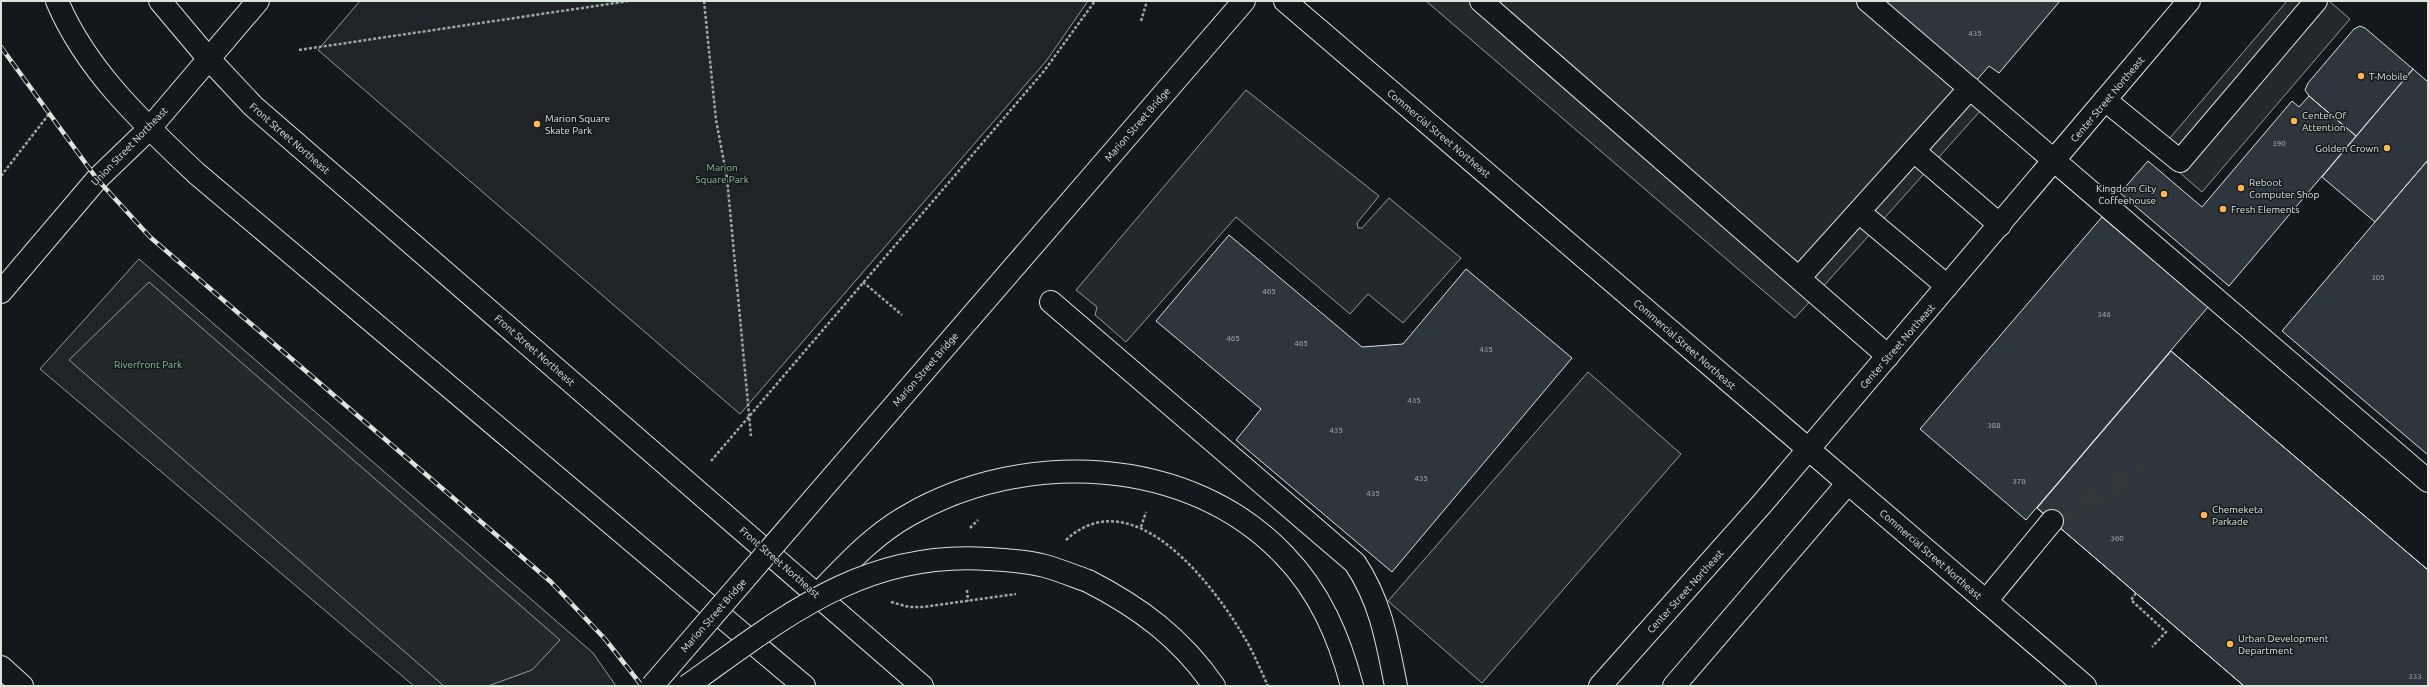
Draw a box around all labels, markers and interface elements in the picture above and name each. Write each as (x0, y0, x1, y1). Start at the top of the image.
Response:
house number: 435 (1968, 29, 1982, 38)
street label: Center Street Northeast (2068, 54, 2146, 144)
marker: T-Mobile (2356, 71, 2366, 81)
place label: T-Mobile (2369, 71, 2408, 82)
street label: Marion Street Bridge (1102, 85, 1172, 163)
street label: Commercial Street Northeast (1385, 87, 1493, 180)
street label: Front Street Northeast (247, 101, 332, 176)
street label: Union Street Northeast (89, 105, 170, 188)
place label: Center Of Attention (2302, 110, 2347, 133)
place label: Marion Square Skate Park (545, 113, 610, 136)
marker: Center Of Attention (2289, 116, 2299, 126)
marker: Marion Square Skate Park (532, 119, 542, 129)
house number: 390 (2272, 139, 2286, 148)
place label: Golden Crown (2315, 143, 2379, 154)
marker: Golden Crown (2382, 143, 2392, 153)
park label: Marion Square Park (695, 162, 749, 185)
place label: Reboot Computer Shop (2249, 177, 2319, 200)
place label: Kingdom City Coffeehouse (2096, 183, 2156, 206)
marker: Reboot Computer Shop (2236, 183, 2246, 193)
marker: Kingdom City Coffeehouse (2159, 189, 2169, 199)
marker: Fresh Elements (2218, 204, 2228, 214)
place label: Fresh Elements (2231, 204, 2300, 215)
house number: 305 (2371, 273, 2385, 282)
house number: 465 (1262, 287, 1276, 296)
street label: Commercial Street Northeast (1632, 297, 1738, 392)
street label: Center Street Northeast (1858, 302, 1937, 391)
house number: 346 (2097, 310, 2111, 319)
street label: Front Street Northeast (492, 313, 577, 388)
street label: Marion Street Bridge (890, 330, 960, 408)
house number: 465 (1226, 334, 1240, 343)
house number: 465 (1294, 339, 1308, 348)
house number: 435 (1479, 345, 1493, 354)
park label: Riverfront Park (114, 359, 182, 370)
house number: 435 (1407, 396, 1421, 405)
house number: 388 (1987, 421, 2001, 430)
house number: 435 (1329, 426, 1343, 435)
house number: 435 (1414, 474, 1428, 483)
house number: 378 (2012, 477, 2026, 486)
house number: 435 (1366, 489, 1380, 498)
place label: Chemeketa Parkade (2212, 504, 2263, 527)
street label: Commercial Street Northeast (1878, 507, 1984, 602)
marker: Chemeketa Parkade (2199, 510, 2209, 520)
street label: Front Street Northeast (737, 525, 822, 600)
house number: 360 (2110, 534, 2124, 543)
street label: Center Street Northeast (1645, 547, 1726, 635)
street label: Marion Street Bridge (678, 576, 748, 654)
place label: Urban Development Department (2238, 633, 2329, 656)
marker: Urban Development Department (2225, 639, 2235, 649)
house number: 333 (2408, 672, 2422, 681)

